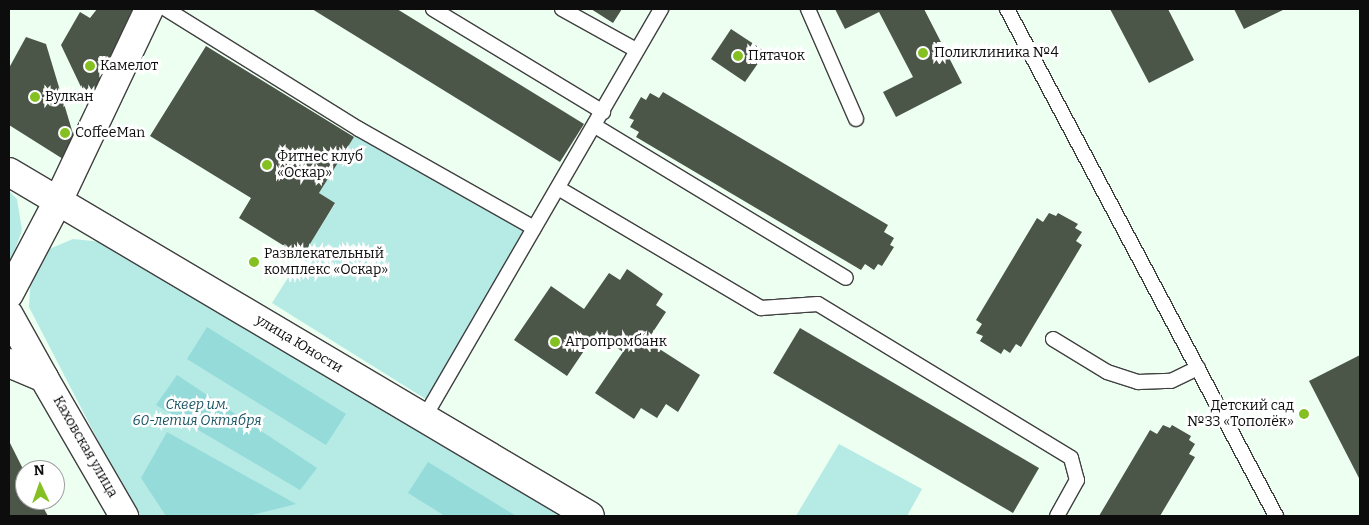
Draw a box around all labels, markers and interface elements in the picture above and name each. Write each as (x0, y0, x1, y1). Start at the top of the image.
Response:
place label: Поликлиника №4 (934, 45, 1059, 61)
marker: Поликлиника №4 (916, 46, 930, 60)
place label: Пятачок (748, 48, 805, 64)
marker: Пятачок (732, 50, 744, 62)
place label: Камелот (100, 58, 158, 74)
marker: Камелот (84, 60, 96, 72)
place label: Вулкан (45, 89, 94, 105)
marker: Вулкан (29, 91, 41, 103)
place label: CoffeeMan (75, 125, 145, 141)
marker: CoffeeMan (59, 127, 71, 139)
place label: Фитнес клуб «Оскар» (277, 149, 363, 182)
marker: Фитнес клуб «Оскар» (261, 159, 273, 171)
place label: Развлекательный комплекс «Оскар» (264, 246, 388, 278)
marker: Развлекательный комплекс «Оскар» (248, 256, 260, 268)
street label: улица Юности (252, 311, 346, 377)
place label: Агропромбанк (565, 334, 667, 350)
marker: Агропромбанк (549, 336, 561, 348)
street label: Каховская улица (49, 393, 121, 501)
park label: Сквер им. 60-летия Октября (132, 397, 262, 430)
place label: Детский сад №33 «Тополёк» (1187, 398, 1294, 431)
marker: Детский сад №33 «Тополёк» (1298, 408, 1310, 420)
north arrow (15, 460, 65, 510)
text: N (33, 462, 45, 479)

